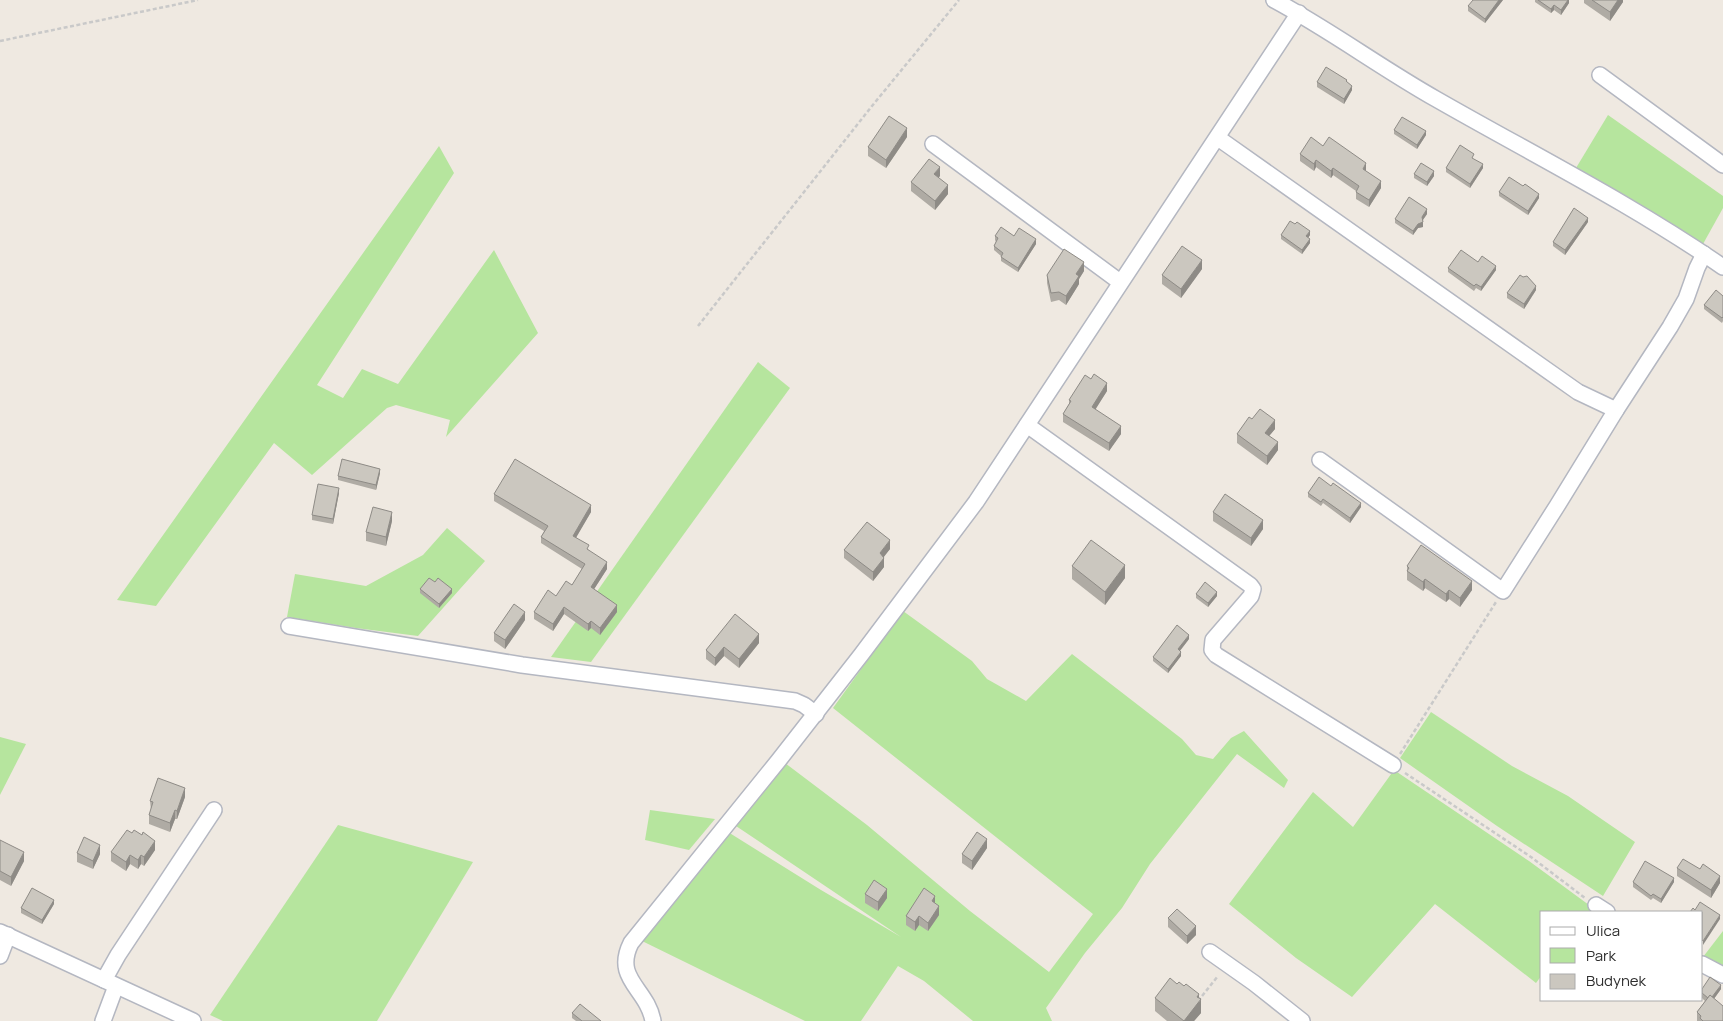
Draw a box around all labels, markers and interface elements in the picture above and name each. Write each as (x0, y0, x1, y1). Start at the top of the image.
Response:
legend (1540, 911, 1703, 1001)
text: Ulica (1586, 920, 1620, 941)
text: Park (1586, 945, 1616, 966)
text: Budynek (1586, 970, 1647, 991)

